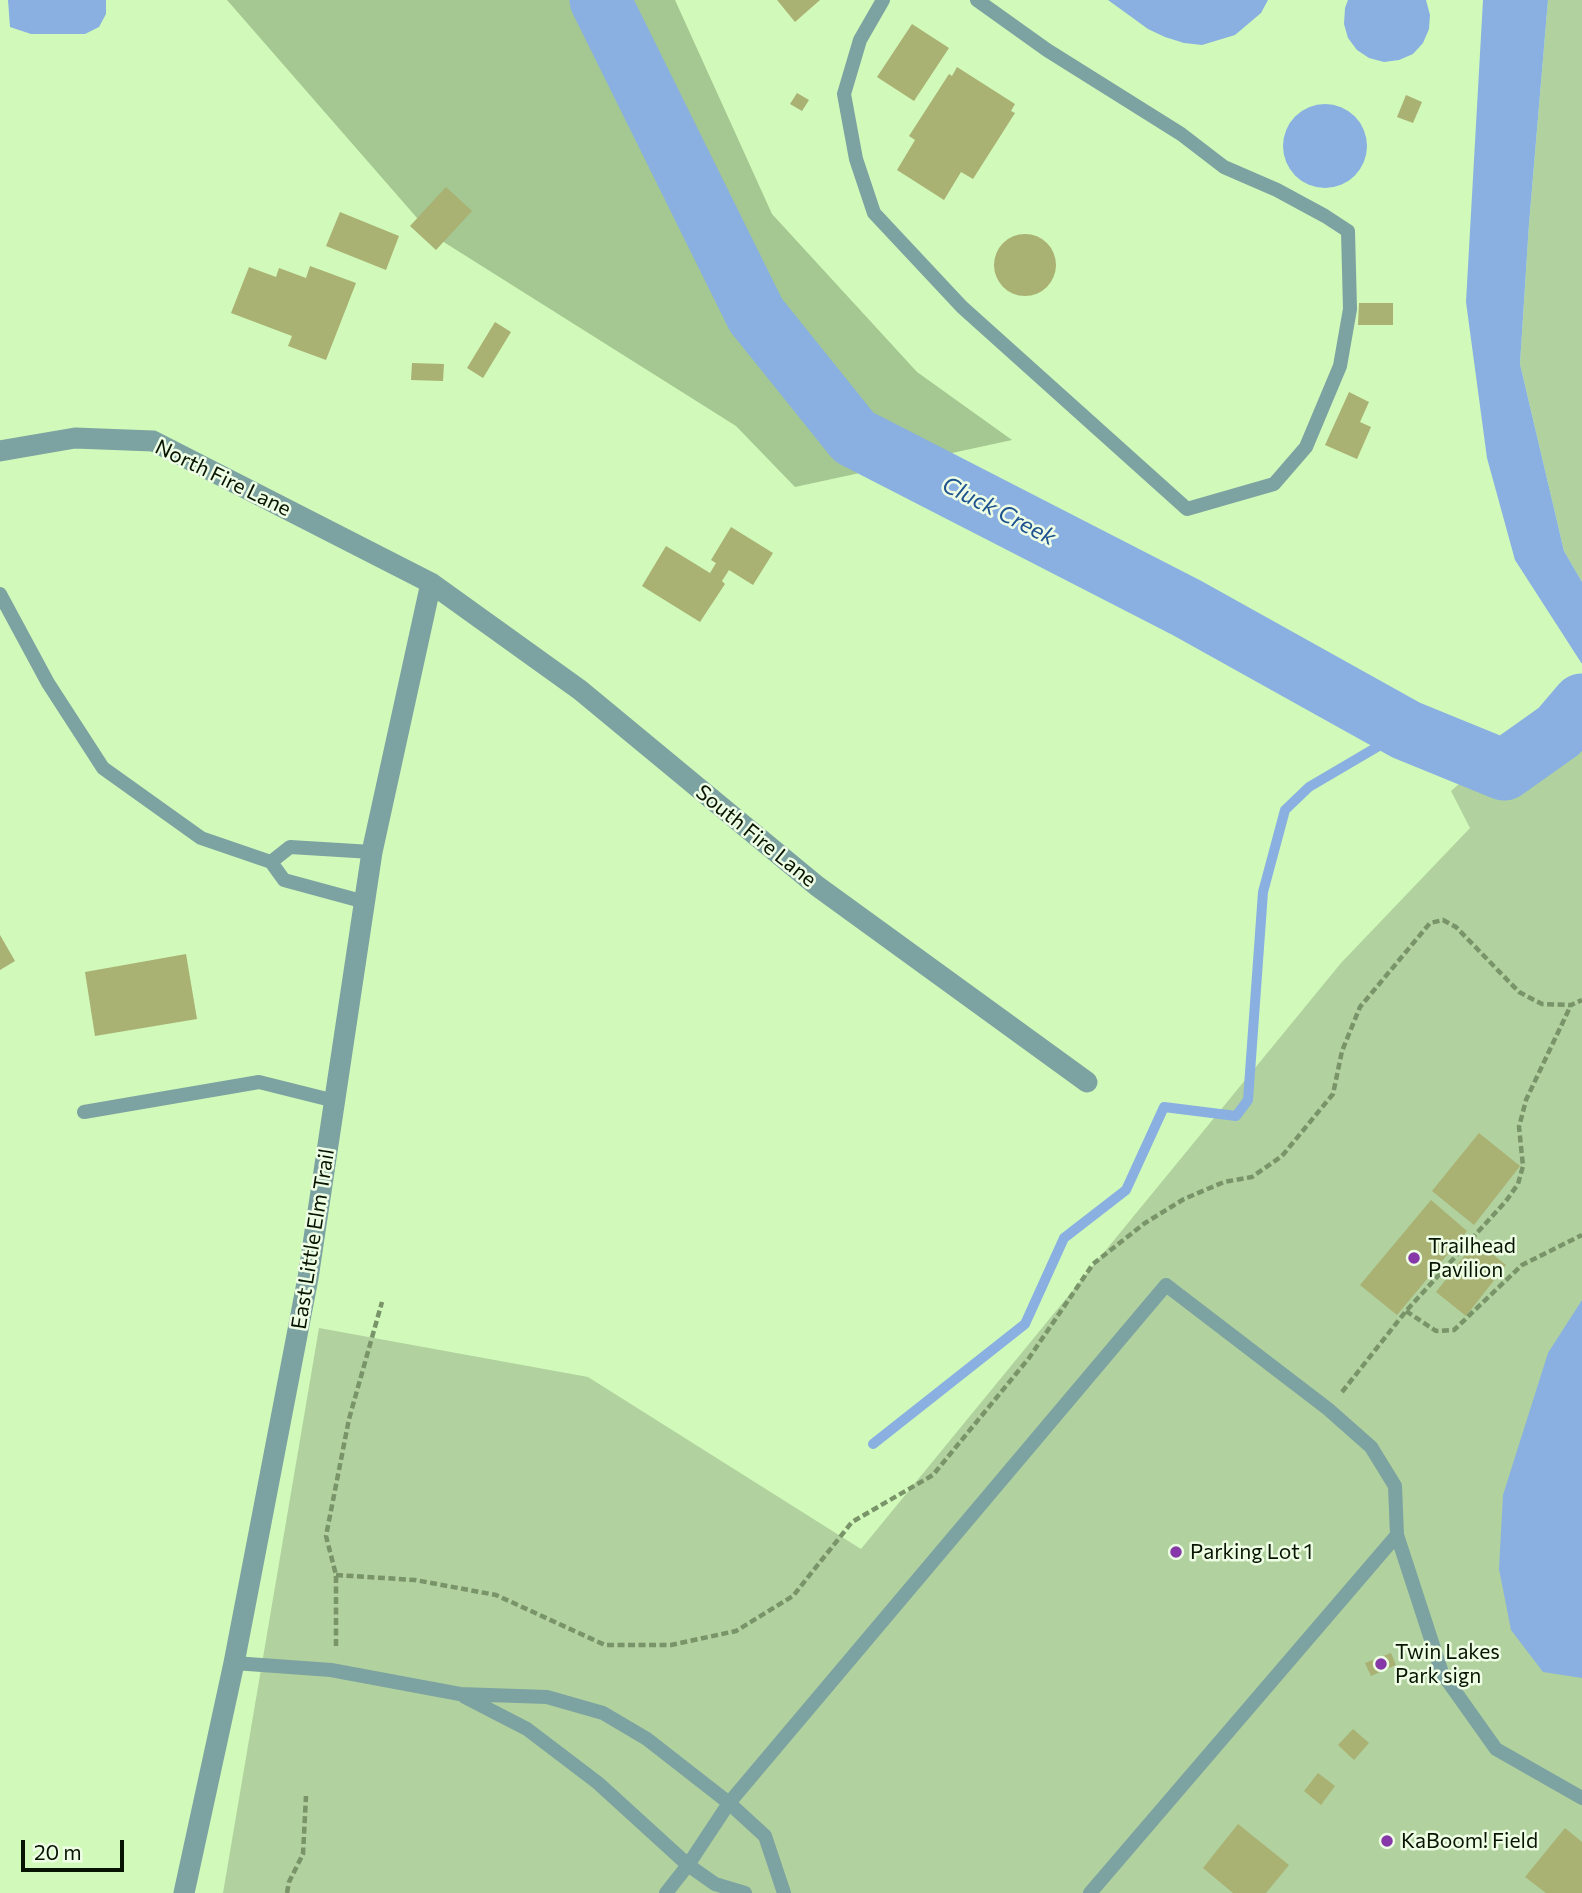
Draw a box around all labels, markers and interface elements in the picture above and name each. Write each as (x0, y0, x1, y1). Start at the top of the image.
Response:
street label: North Fire Lane (151, 434, 295, 522)
water label: Cluck Creek (938, 471, 1060, 551)
street label: South Fire Lane (691, 780, 821, 892)
street label: East Little Elm Trail (286, 1147, 340, 1331)
place label: Trailhead Pavilion (1428, 1233, 1516, 1283)
marker: Trailhead Pavilion (1406, 1250, 1422, 1266)
place label: Parking Lot 1 (1190, 1539, 1313, 1565)
marker: Parking Lot 1 (1168, 1544, 1184, 1560)
place label: Twin Lakes Park sign (1395, 1639, 1500, 1689)
marker: Twin Lakes Park sign (1373, 1656, 1389, 1672)
scale bar (24, 1826, 128, 1870)
place label: KaBoom! Field (1401, 1828, 1538, 1854)
marker: KaBoom! Field (1379, 1833, 1395, 1849)
text: 20 m (34, 1839, 82, 1864)

